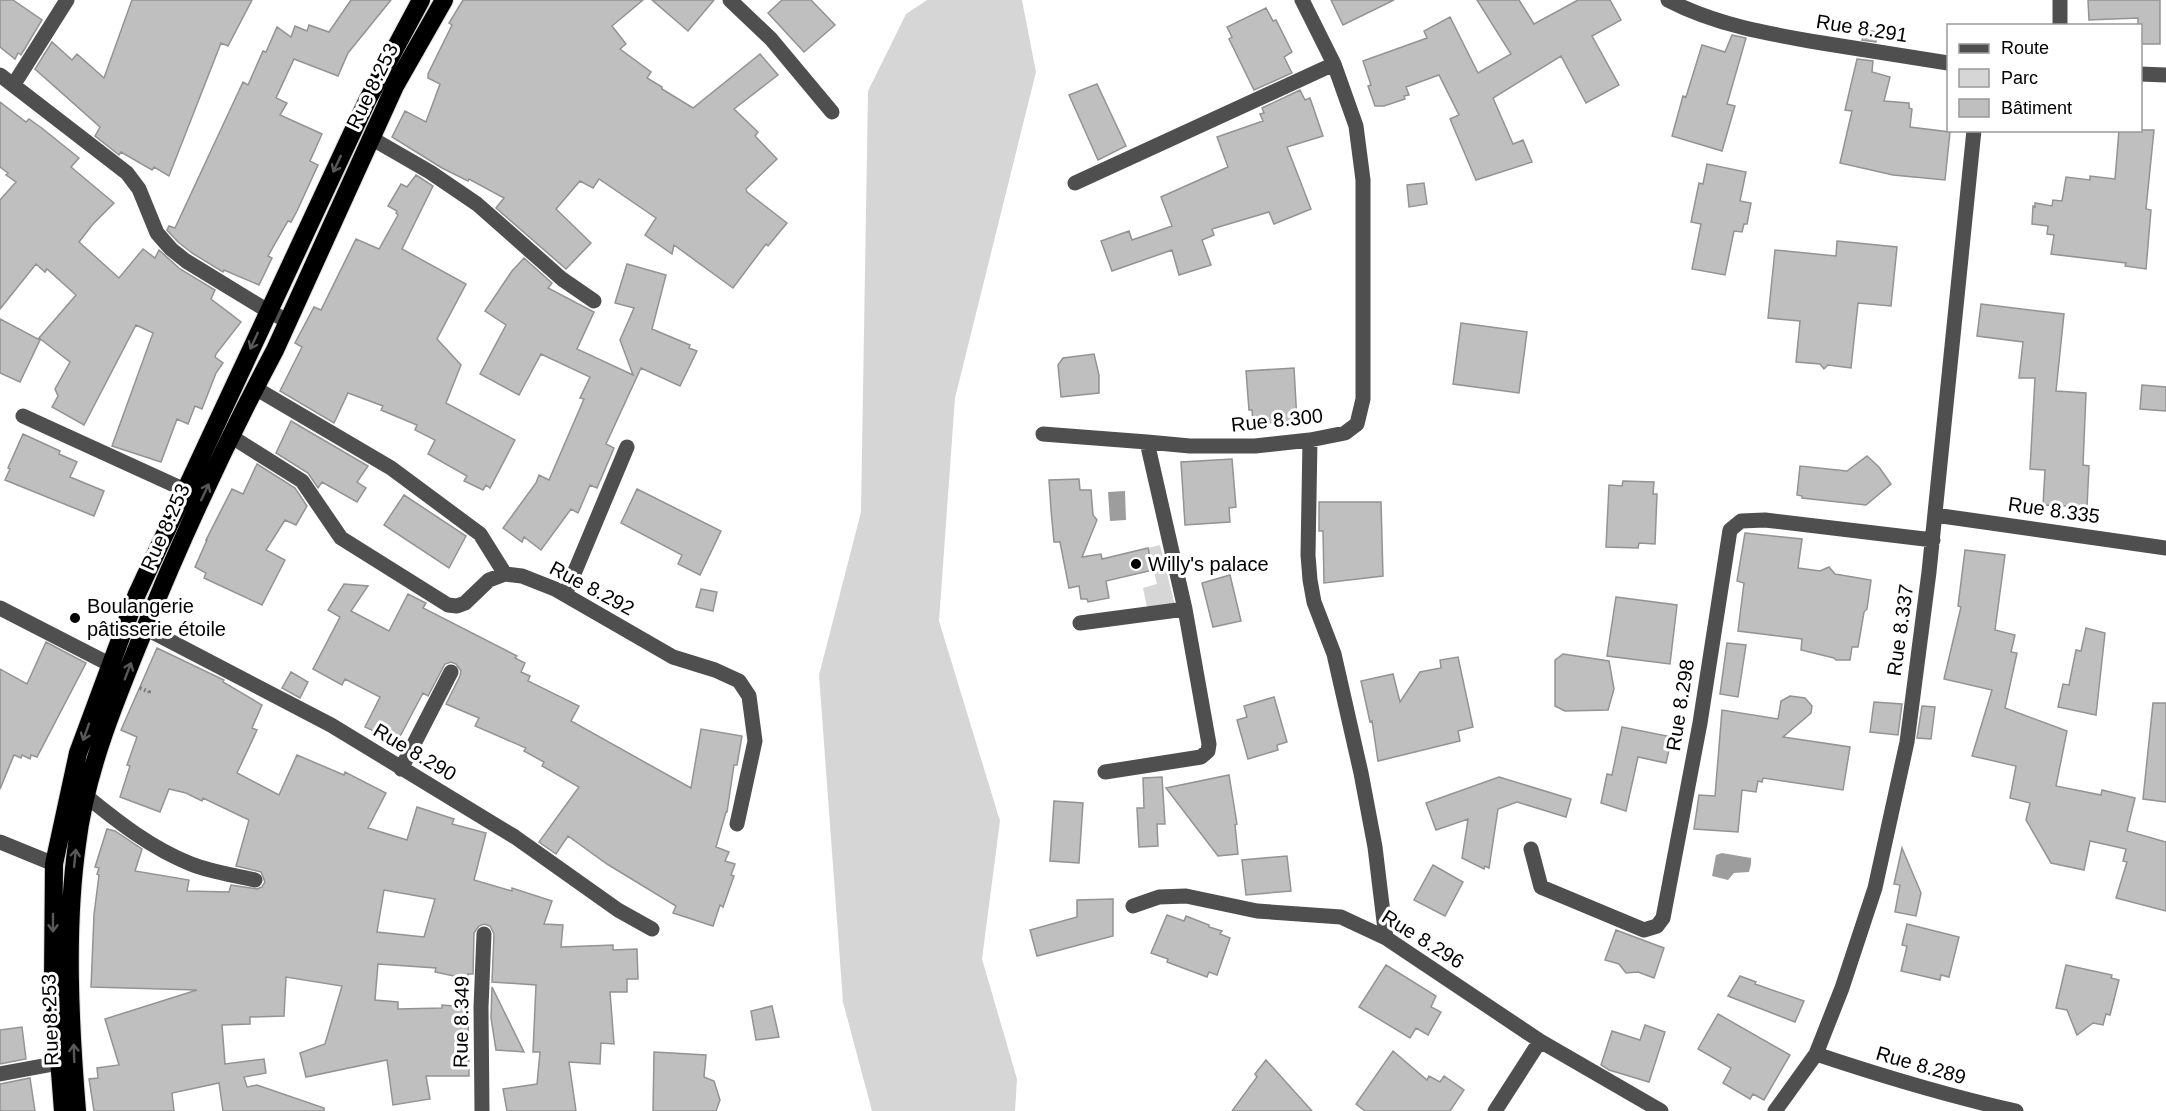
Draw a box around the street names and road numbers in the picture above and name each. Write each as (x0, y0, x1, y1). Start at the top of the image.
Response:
street label: Rue 8.291 (1815, 10, 1909, 46)
street label: Rue 8.253 (342, 40, 402, 132)
street label: Rue 8.300 (1230, 404, 1324, 436)
street label: Rue 8.253 (136, 480, 194, 574)
street label: Rue 8.335 (2007, 493, 2101, 527)
street label: Rue 8.292 (546, 557, 638, 619)
street label: Rue 8.337 (1883, 583, 1917, 677)
street label: Rue 8.298 (1662, 658, 1698, 752)
street label: Rue 8.290 (370, 719, 460, 785)
street label: Rue 8.296 (1378, 905, 1468, 973)
street label: Rue 8.253 (37, 973, 63, 1067)
street label: Rue 8.349 (449, 976, 473, 1068)
street label: Rue 8.289 (1874, 1042, 1968, 1088)

